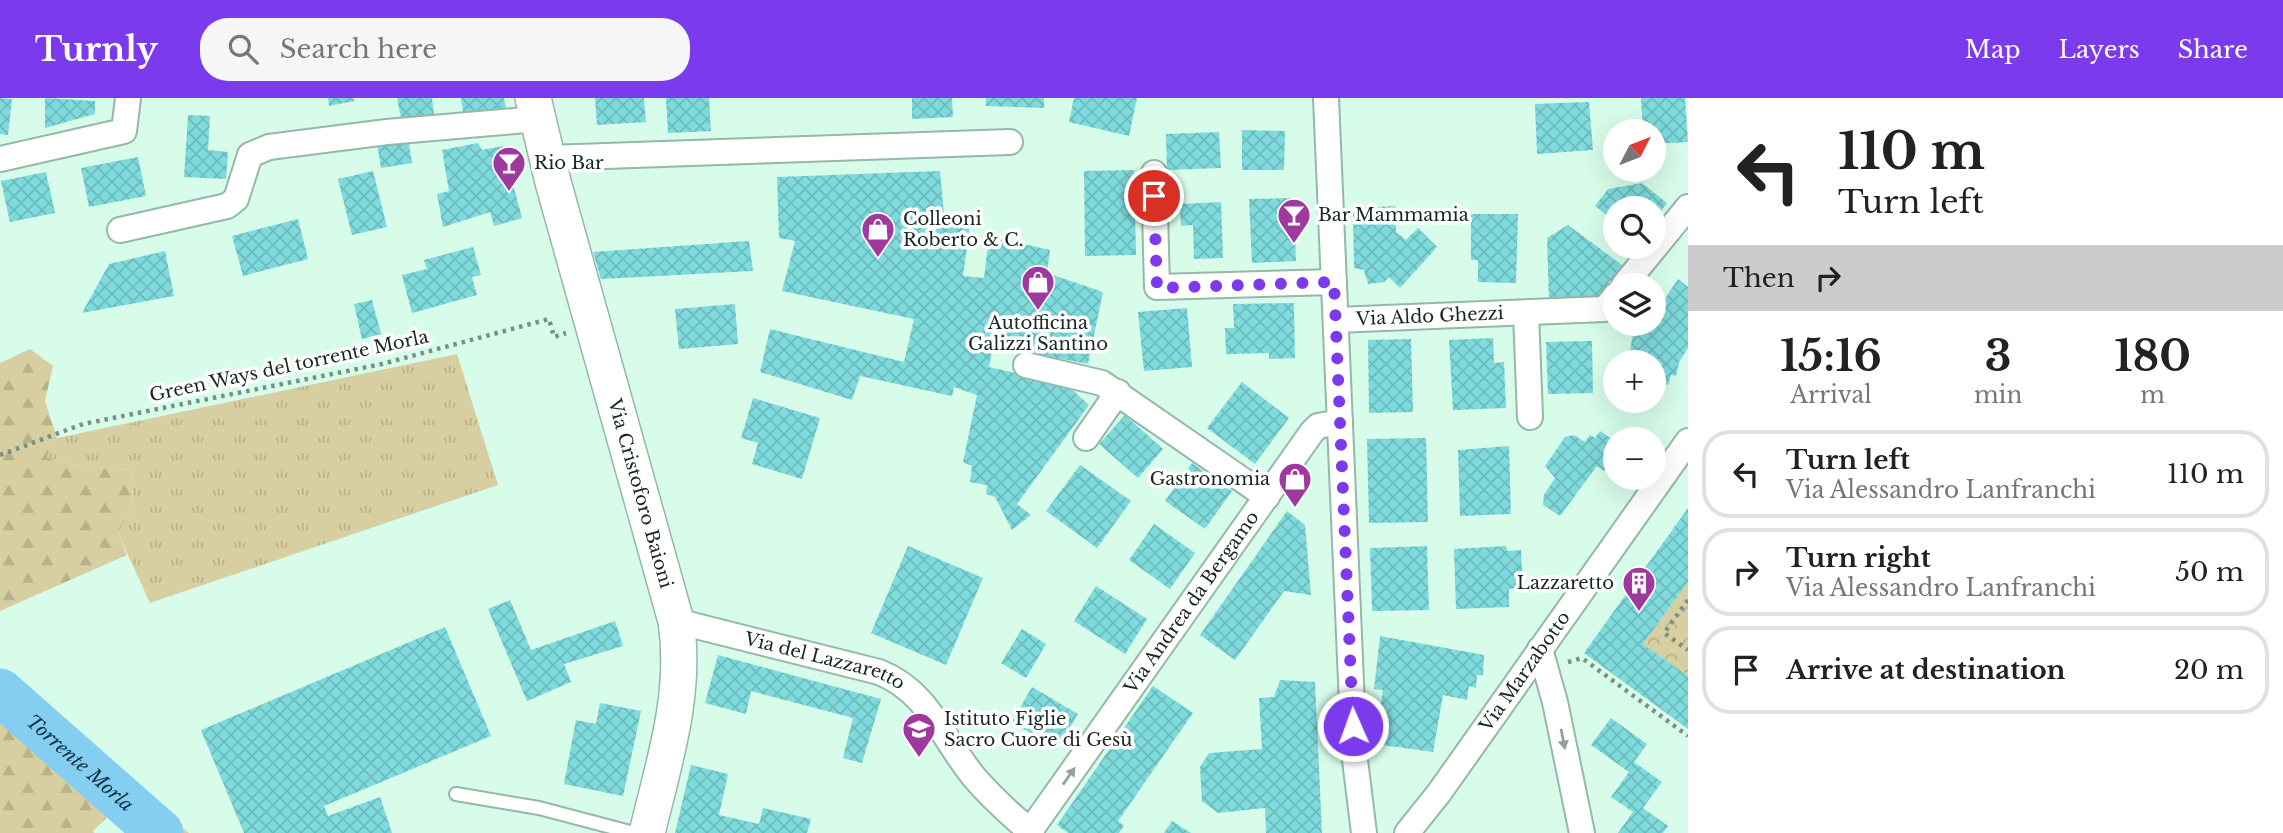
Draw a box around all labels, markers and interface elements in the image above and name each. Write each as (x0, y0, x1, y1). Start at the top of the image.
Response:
search box (200, 18, 690, 81)
text: Turnly (35, 29, 158, 70)
icon: search (224, 30, 262, 68)
text: Search here (280, 33, 437, 65)
text: Map (1965, 35, 2021, 64)
text: Layers (2059, 35, 2140, 64)
text: Share (2178, 35, 2248, 64)
north arrow (1603, 119, 1666, 182)
map controls (1603, 119, 1666, 490)
text: 110 m (1838, 121, 1985, 182)
icon: left (1723, 126, 1814, 217)
bar icon: Rio Bar (490, 144, 528, 193)
place label: Rio Bar (534, 152, 604, 174)
pin (1124, 166, 1184, 226)
icon: arrive (1135, 177, 1173, 215)
text: Turn left (1838, 182, 1984, 222)
bar icon: Bar Mammamia (1275, 196, 1313, 245)
button: search (1603, 196, 1666, 259)
place label: Bar Mammamia (1318, 204, 1469, 226)
place label: Colleoni Roberto & C. (903, 208, 1023, 251)
shop icon: Colleoni Roberto & C. (859, 210, 897, 259)
icon: right (1809, 259, 1847, 297)
text: Then (1723, 262, 1795, 294)
shop icon: Autofficina Galizzi Santino (1019, 263, 1057, 312)
button: layers (1603, 273, 1666, 336)
street label: Via Aldo Ghezzi (1355, 302, 1504, 330)
place label: Autofficina Galizzi Santino (968, 312, 1108, 355)
street label: Green Ways del torrente Morla (148, 326, 431, 406)
text: 15:16 (1780, 330, 1882, 382)
text: 3 (1985, 330, 2011, 382)
text: 180 (2114, 330, 2191, 382)
button: + (1603, 350, 1666, 413)
text: Arrival (1790, 381, 1872, 409)
text: min (1974, 381, 2022, 409)
text: m (2140, 381, 2165, 409)
street label: Via Cristoforo Baioni (603, 396, 677, 591)
button: − (1603, 427, 1666, 490)
text: Turn left (1786, 444, 1910, 476)
icon: left (1727, 455, 1765, 493)
text: 110 m (2167, 458, 2244, 490)
shop icon: Gastronomia (1276, 460, 1314, 509)
place label: Gastronomia (1150, 468, 1270, 490)
text: Via Alessandro Lanfranchi (1786, 476, 2096, 504)
street label: Via Andrea da Bergamo (1119, 507, 1264, 699)
text: Turn right (1786, 542, 1931, 574)
icon: right (1727, 553, 1765, 591)
text: 50 m (2175, 556, 2244, 588)
building icon: Lazzaretto (1620, 564, 1658, 613)
place label: Lazzaretto (1517, 572, 1614, 594)
text: Via Alessandro Lanfranchi (1786, 574, 2096, 602)
street label: Via Marzabotto (1474, 607, 1575, 737)
street label: Via del Lazzaretto (741, 627, 909, 694)
icon: arrive (1727, 651, 1765, 689)
text: Arrive at destination (1786, 654, 2066, 686)
text: 20 m (2174, 654, 2244, 686)
position arrow (1316, 689, 1390, 763)
place label: Istituto Figlie Sacro Cuore di Gesù (944, 708, 1132, 751)
water label: Torrente Morla (22, 710, 138, 817)
school or university icon: Istituto Figlie Sacro Cuore di Gesù (900, 710, 938, 759)
one-way arrow (1557, 728, 1568, 750)
one-way arrow (1062, 767, 1076, 785)

